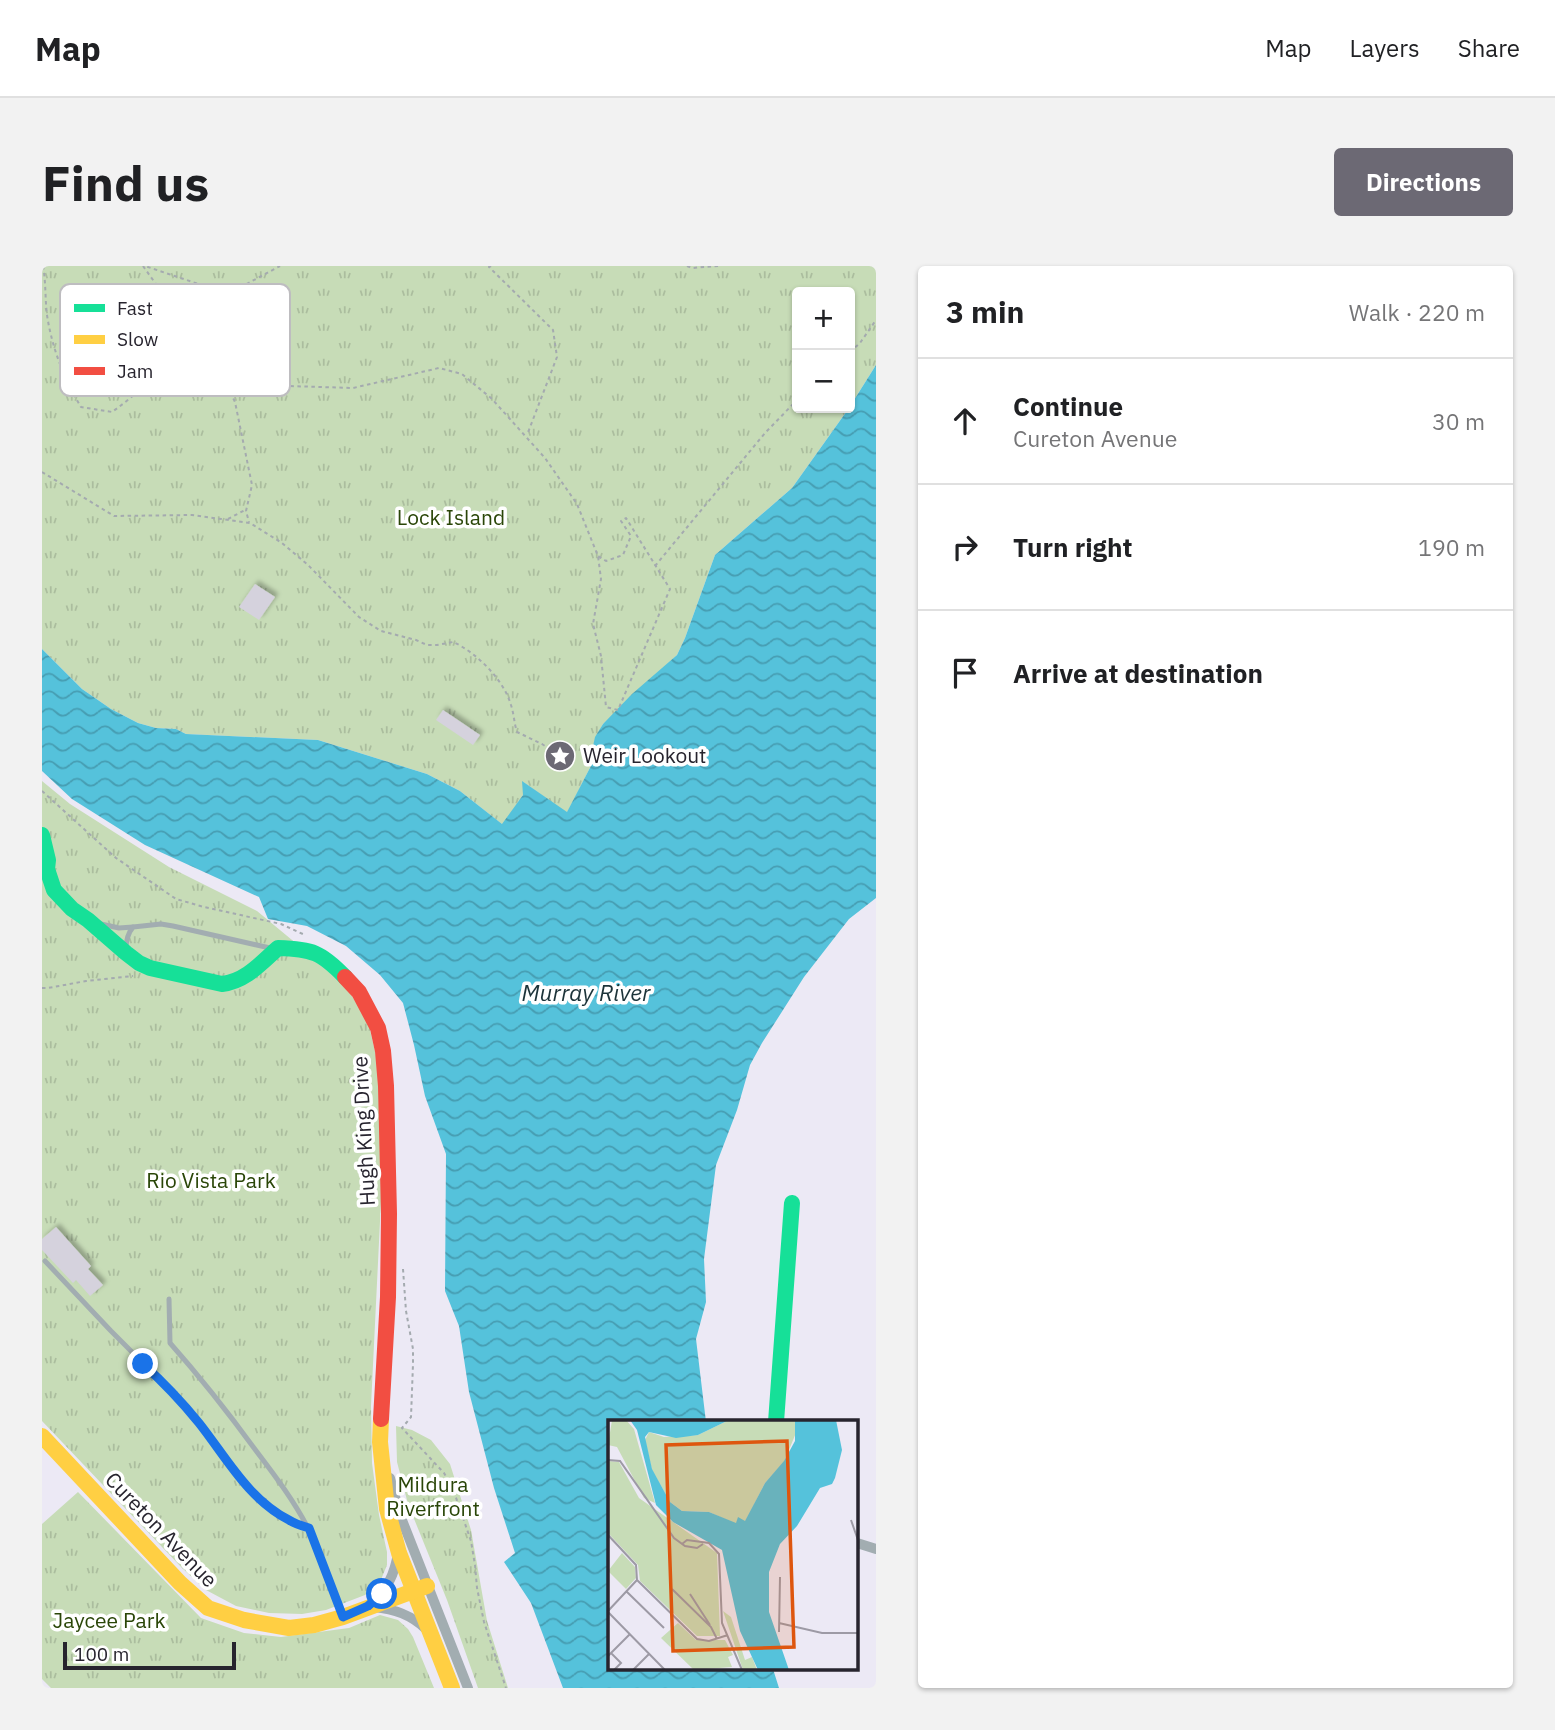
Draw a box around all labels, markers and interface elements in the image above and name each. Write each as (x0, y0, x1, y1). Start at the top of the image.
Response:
text: Map (35, 27, 101, 70)
text: Map (1265, 32, 1312, 64)
text: Layers (1350, 32, 1420, 64)
text: Share (1458, 32, 1520, 64)
button: Directions (1334, 148, 1513, 216)
text: Find us (42, 151, 209, 214)
legend (60, 284, 290, 396)
map controls (792, 287, 855, 413)
button: + (792, 287, 855, 350)
text: 3 min (946, 292, 1024, 331)
text: Fast (117, 296, 153, 320)
text: Walk · 220 m (1349, 297, 1485, 327)
text: Slow (117, 327, 158, 351)
button: − (792, 350, 855, 413)
text: Jam (117, 359, 153, 383)
text: Continue (1013, 389, 1123, 423)
icon: ahead (946, 402, 984, 440)
text: 30 m (1432, 406, 1485, 436)
text: Cureton Avenue (1013, 423, 1177, 453)
park label: Lock Island (397, 503, 505, 531)
icon: right (946, 528, 984, 566)
text: Turn right (1013, 530, 1132, 564)
text: 190 m (1418, 532, 1485, 562)
icon: arrive (946, 654, 984, 692)
text: Arrive at destination (1013, 656, 1263, 690)
place icon: Weir Lookout (543, 739, 577, 773)
place label: Weir Lookout (583, 741, 706, 769)
water label: Murray River (522, 977, 651, 1007)
street label: Hugh King Drive (345, 1055, 381, 1207)
park label: Rio Vista Park (146, 1166, 276, 1194)
route end (127, 1348, 158, 1379)
inset map (608, 1420, 858, 1670)
street label: Cureton Avenue (99, 1466, 224, 1593)
park label: Mildura Riverfront (386, 1470, 480, 1522)
route start (366, 1578, 397, 1609)
park label: Jaycee Park (52, 1606, 166, 1634)
scale bar (63, 1639, 236, 1671)
text: 100 m (74, 1642, 129, 1666)

